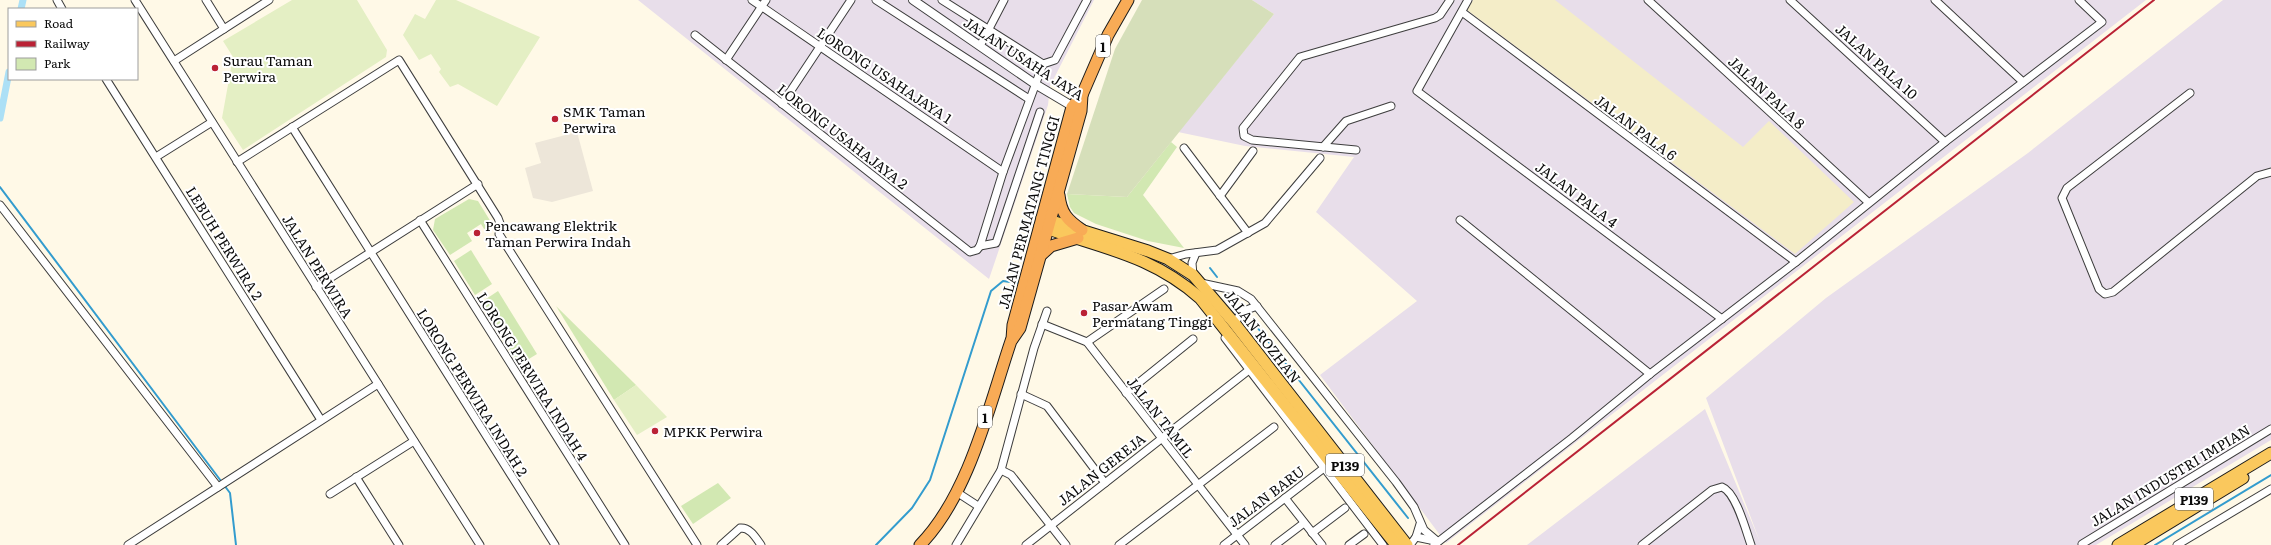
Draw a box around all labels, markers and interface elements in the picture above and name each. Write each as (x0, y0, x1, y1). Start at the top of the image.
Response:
legend (8, 8, 138, 80)
street label: JALAN USAHA JAYA (960, 12, 1089, 105)
text: Road (44, 14, 74, 32)
street label: JALAN PALA 10 (1831, 19, 1923, 103)
street label: LORONG USAHAJAYA 1 (814, 22, 957, 128)
text: Railway (44, 34, 90, 52)
road number: 1 (1096, 35, 1110, 57)
place label: Surau Taman Perwira (223, 50, 313, 86)
street label: JALAN PALA 8 (1724, 51, 1810, 133)
text: Park (44, 54, 71, 72)
marker: Surau Taman Perwira (210, 63, 220, 73)
street label: LORONG USAHAJAYA 2 (774, 79, 912, 193)
street label: JALAN PALA 6 (1591, 89, 1682, 165)
place label: SMK Taman Perwira (563, 101, 646, 137)
street label: JALAN PERMATANG TINGGI (992, 113, 1064, 311)
marker: SMK Taman Perwira (550, 114, 560, 124)
street label: JALAN PALA 4 (1532, 156, 1623, 232)
street label: LEBUH PERWIRA 2 (182, 182, 268, 304)
street label: JALAN PERWIRA (278, 210, 358, 322)
place label: Pencawang Elektrik Taman Perwira Indah (485, 215, 631, 251)
marker: Pencawang Elektrik Taman Perwira Indah (472, 228, 482, 238)
street label: JALAN ROZHAN (1220, 285, 1306, 387)
street label: LORONG PERWIRA INDAH 4 (473, 288, 593, 464)
place label: Pasar Awam Permatang Tinggi (1092, 295, 1212, 331)
street label: LORONG PERWIRA INDAH 2 (413, 304, 533, 480)
marker: Pasar Awam Permatang Tinggi (1079, 308, 1089, 318)
street label: JALAN TAMIL (1123, 372, 1199, 462)
road number: 1 (978, 406, 992, 428)
street label: JALAN INDUSTRI IMPIAN (2086, 419, 2254, 531)
place label: MPKK Perwira (663, 421, 763, 441)
marker: MPKK Perwira (650, 426, 660, 436)
street label: JALAN GEREJA (1053, 428, 1150, 510)
road number: P139 (1326, 454, 1364, 476)
street label: JALAN BARU (1224, 461, 1308, 531)
road number: P139 (2175, 488, 2213, 510)

